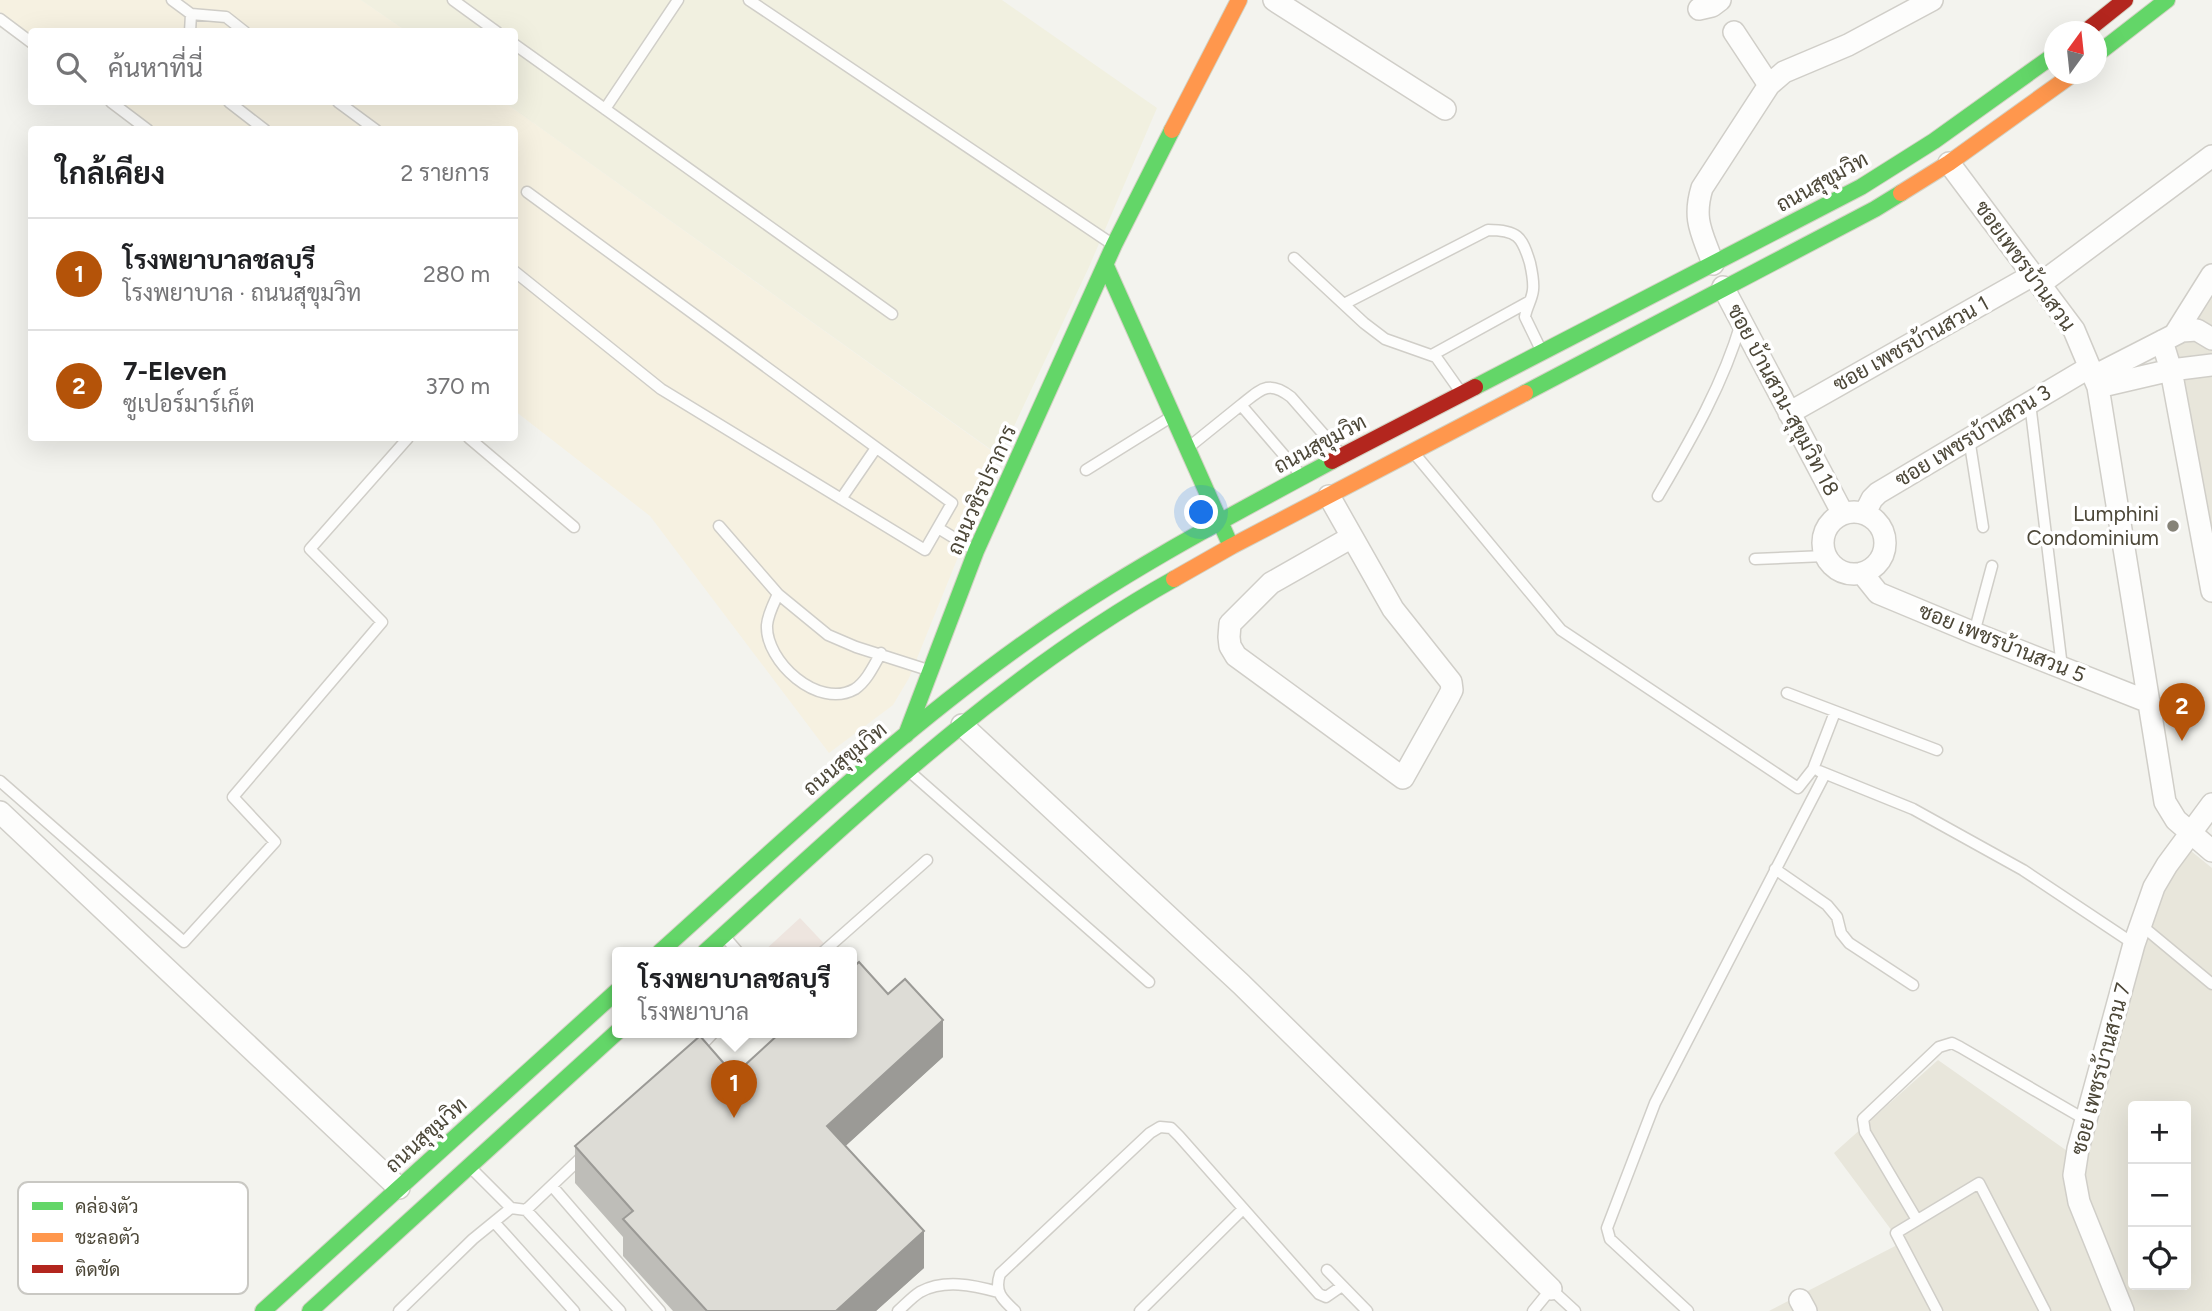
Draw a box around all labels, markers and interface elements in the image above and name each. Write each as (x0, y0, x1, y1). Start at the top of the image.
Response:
north arrow (2044, 21, 2107, 84)
search box (28, 28, 518, 105)
icon: search (52, 48, 90, 86)
text: ค้นหาที่นี่ (108, 52, 203, 84)
street label: ถนนสุขุมวิท (1772, 146, 1873, 219)
text: ใกล้เคียง (56, 155, 165, 192)
text: 2 รายการ (400, 159, 490, 187)
street label: ซอยเพชรบ้านสวน (1970, 196, 2081, 336)
text: โรงพยาบาลชลบุรี (123, 244, 315, 276)
text: 1 (74, 260, 84, 288)
text: 280 m (423, 260, 490, 288)
text: โรงพยาบาล · ถนนสุขุมวิท (123, 279, 361, 307)
street label: ซอย เพชรบ้านสวน 1 (1828, 290, 1993, 397)
street label: ซอย บ้านสวน-สุขุมวิท 18 (1721, 300, 1845, 501)
text: 7-Eleven (123, 355, 227, 387)
text: 2 (72, 372, 86, 400)
text: 370 m (425, 372, 490, 400)
street label: ซอย เพชรบ้านสวน 3 (1890, 379, 2055, 492)
text: ซูเปอร์มาร์เก็ต (123, 390, 255, 418)
street label: ถนนสุขุมวิท (1269, 409, 1371, 480)
street label: ถนนวชิรปราการ (942, 421, 1021, 558)
your location (1184, 495, 1218, 529)
place label: Lumphini Condominium (2027, 501, 2159, 550)
marker: Lumphini Condominium (2165, 518, 2181, 534)
street label: ซอย เพชรบ้านสวน 5 (1915, 598, 2089, 687)
pin: 2 (2159, 683, 2205, 741)
street label: ถนนสุขุมวิท (798, 717, 893, 802)
popup (612, 947, 857, 1038)
text: โรงพยาบาลชลบุรี (638, 963, 831, 995)
street label: ซอย เพชรบ้านสวน 7 (2066, 980, 2135, 1158)
text: โรงพยาบาล (638, 998, 749, 1026)
pin: 1 (711, 1060, 757, 1118)
street label: ถนนสุขุมวิท (380, 1092, 473, 1179)
map controls (2128, 1101, 2191, 1290)
button: + (2128, 1101, 2191, 1164)
button: − (2128, 1164, 2191, 1227)
legend (18, 1182, 248, 1294)
text: คล่องตัว (75, 1195, 139, 1218)
text: ชะลอตัว (75, 1226, 140, 1249)
button: locate (2128, 1227, 2191, 1290)
text: ติดขัด (75, 1258, 120, 1281)

